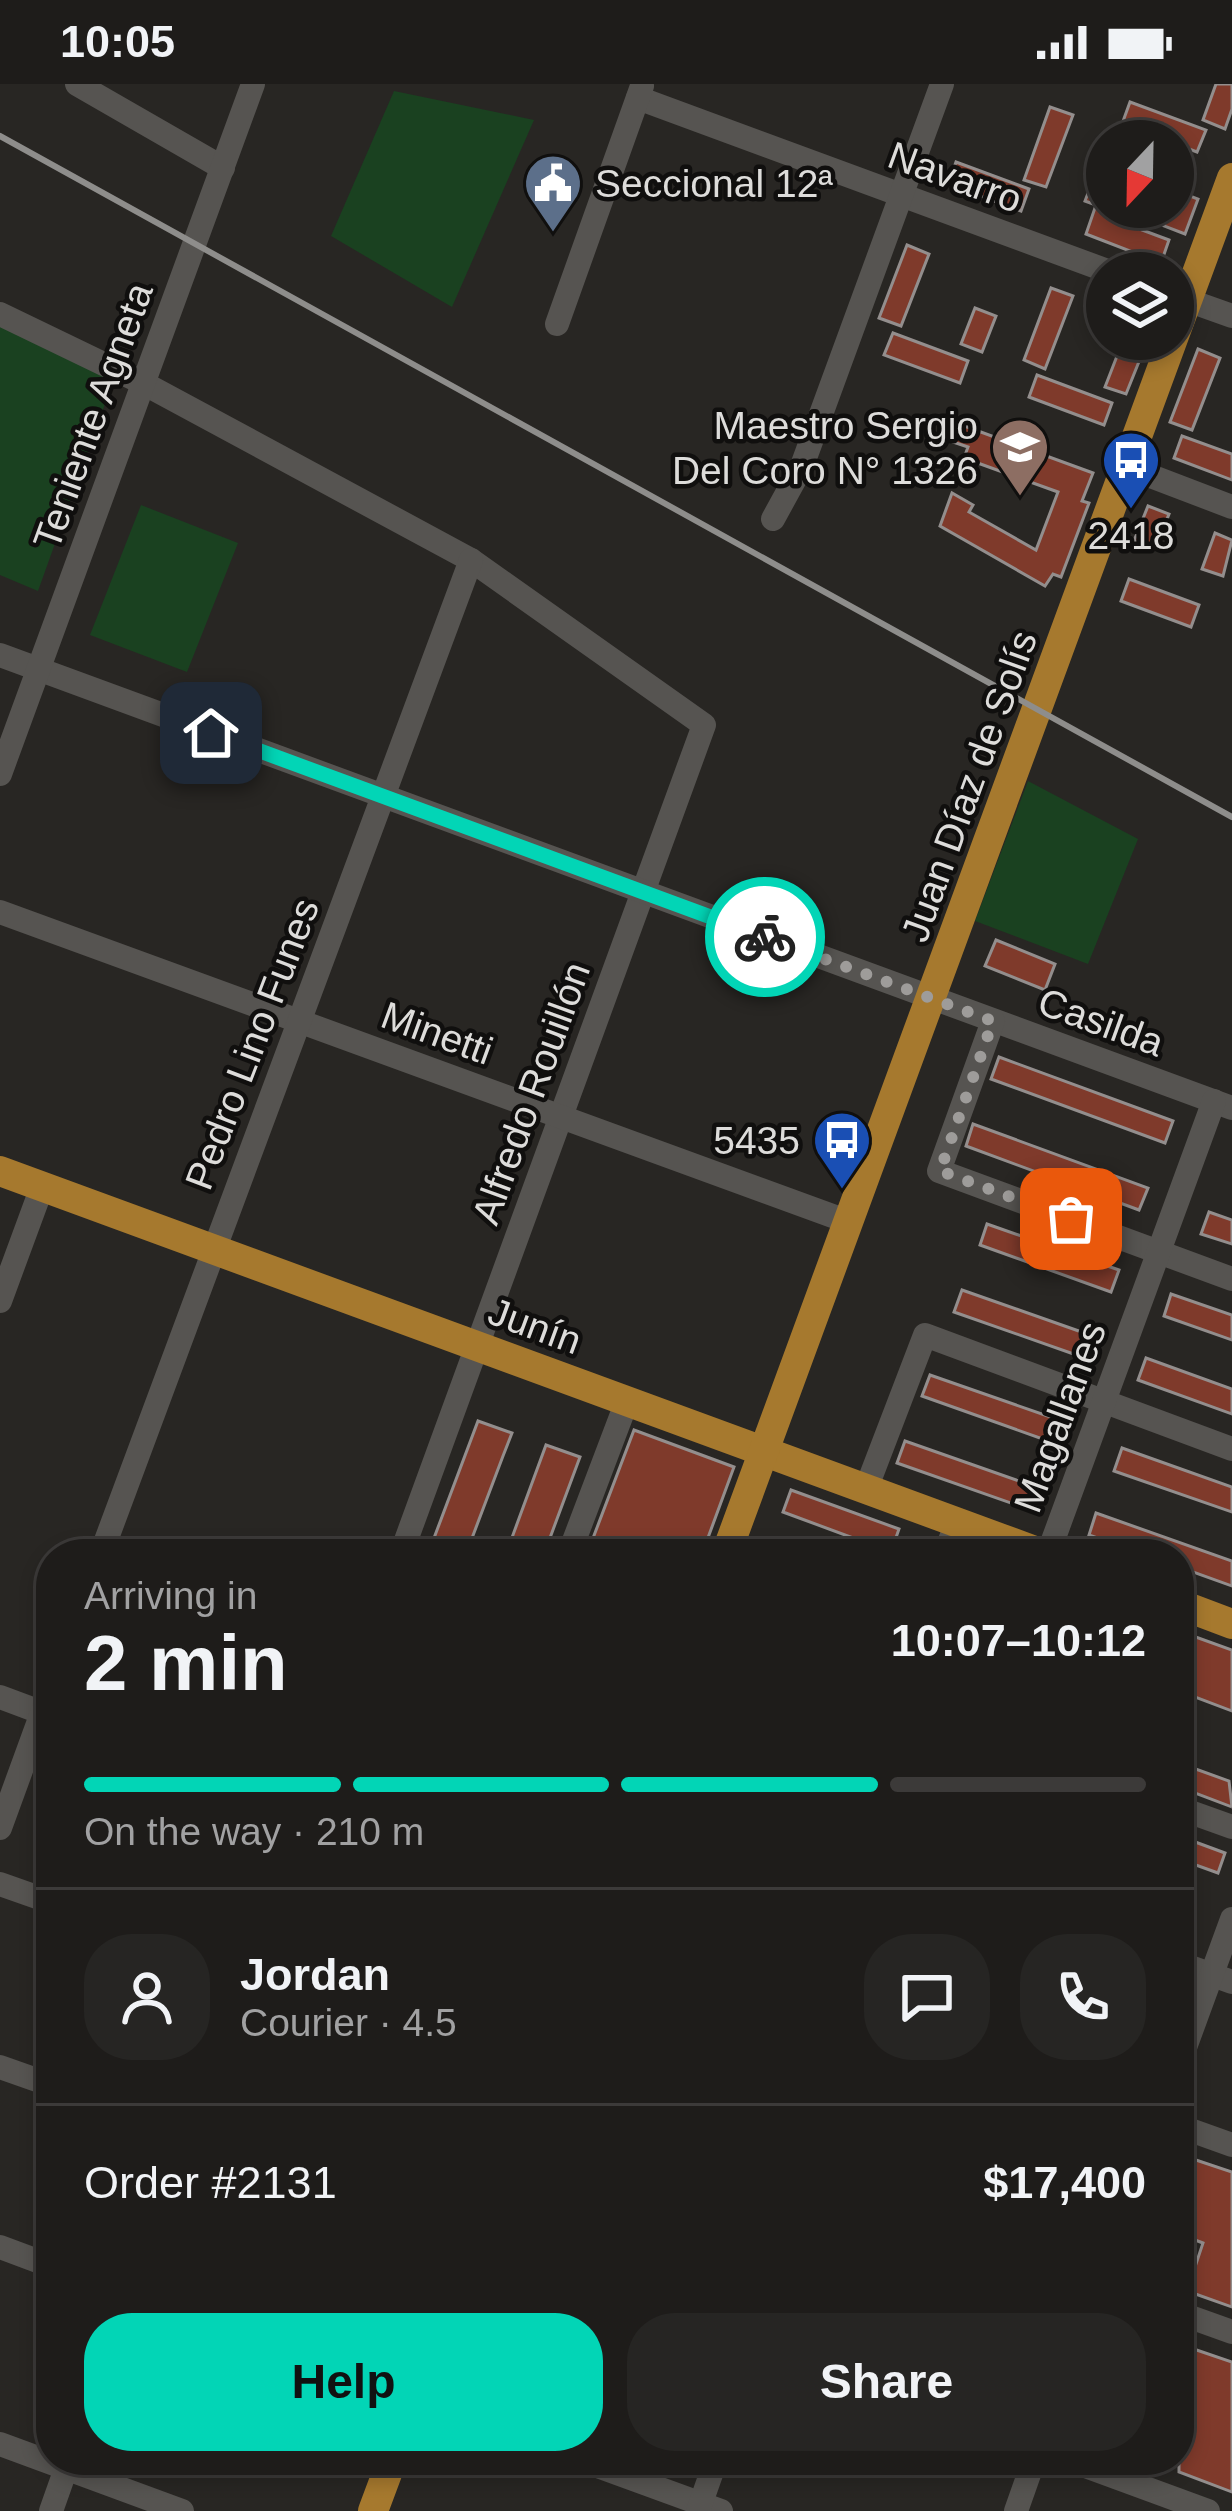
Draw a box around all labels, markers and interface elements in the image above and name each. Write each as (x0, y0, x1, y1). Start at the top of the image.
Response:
text: 10:05 (60, 16, 175, 67)
north arrow (1086, 120, 1194, 228)
map controls (1086, 120, 1194, 360)
street label: Navarro (882, 133, 1028, 221)
public building icon: Seccional 12ª (522, 152, 584, 234)
place label: Seccional 12ª (595, 162, 833, 205)
button: layers (1086, 252, 1194, 360)
street label: Teniente Agneta (25, 277, 161, 555)
place label: Maestro Sergio Del Coro N° 1326 (672, 404, 978, 492)
school or university icon: Maestro Sergio Del Coro N° 1326 (989, 416, 1051, 498)
bus stop icon: 2418 (1100, 429, 1162, 511)
place label: 2418 (1088, 514, 1174, 557)
street label: Juan Díaz de Solís (893, 625, 1045, 947)
pin (160, 682, 262, 784)
icon: home (178, 700, 244, 766)
courier (705, 877, 825, 997)
street label: Pedro Lino Funes (177, 893, 327, 1195)
icon: bike (732, 904, 798, 970)
street label: Alfredo Rouillón (464, 956, 598, 1230)
street label: Casilda (1033, 980, 1170, 1065)
street label: Minetti (376, 993, 498, 1073)
bus stop icon: 5435 (811, 1109, 873, 1191)
place label: 5435 (713, 1119, 800, 1162)
pin (1020, 1168, 1122, 1270)
icon: bag (1038, 1186, 1104, 1252)
street label: Junín (483, 1289, 587, 1363)
street label: Magallanes (1006, 1316, 1114, 1518)
text: Arriving in (84, 1574, 257, 1617)
text: 10:07–10:12 (891, 1615, 1146, 1666)
text: 2 min (84, 1619, 288, 1707)
text: On the way · 210 m (84, 1810, 424, 1853)
button: person (84, 1934, 210, 2060)
button: chat (864, 1934, 990, 2060)
button: phone (1020, 1934, 1146, 2060)
text: Jordan (240, 1949, 390, 2000)
text: Courier · 4.5 (240, 2001, 457, 2044)
text: Order #2131 (84, 2157, 337, 2208)
text: $17,400 (983, 2157, 1146, 2208)
button: Help (84, 2313, 603, 2451)
button: Share (627, 2313, 1146, 2451)

